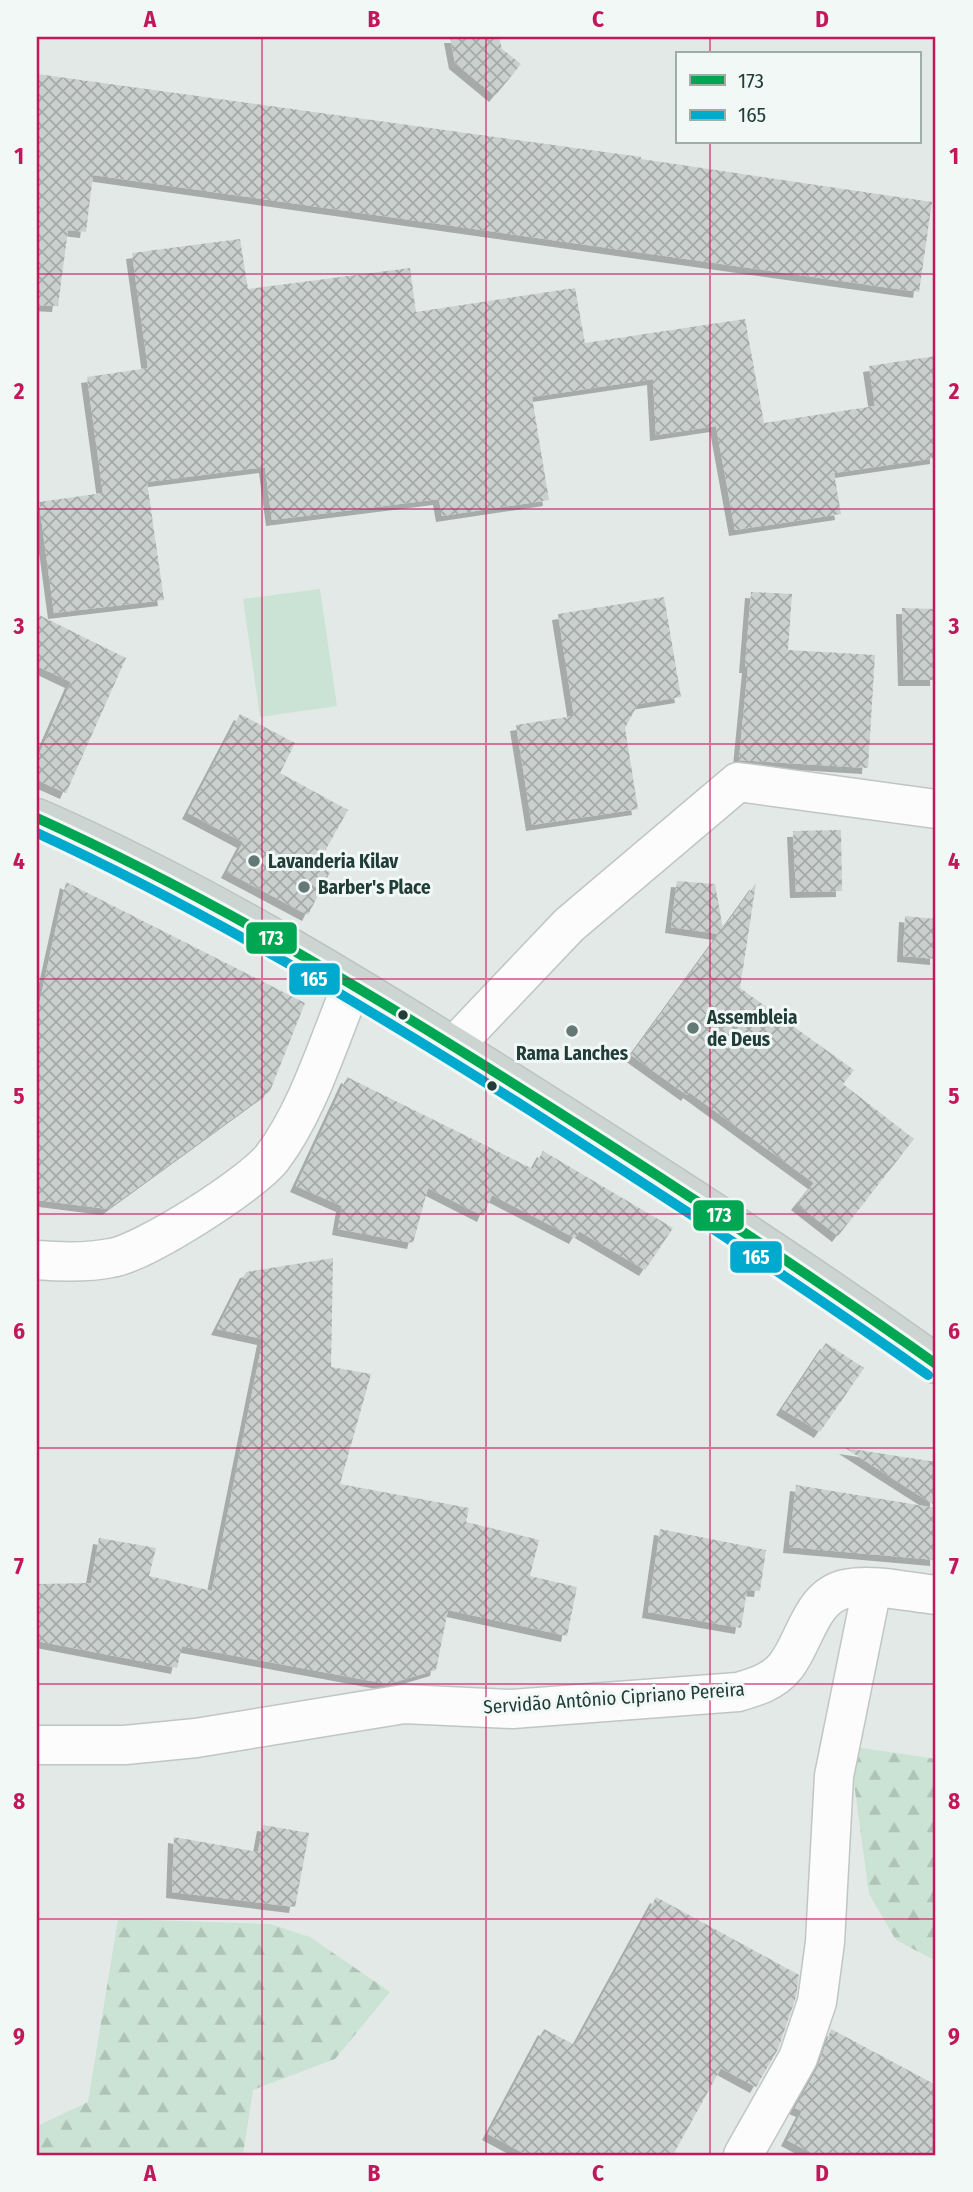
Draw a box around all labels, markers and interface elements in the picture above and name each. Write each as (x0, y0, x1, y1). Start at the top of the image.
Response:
text: A (143, 5, 157, 33)
text: B (368, 5, 381, 33)
text: C (592, 5, 604, 33)
text: D (815, 5, 829, 33)
legend (676, 52, 920, 144)
text: 173 (738, 68, 764, 94)
text: 165 (738, 102, 766, 128)
text: 1 (14, 142, 24, 170)
text: 1 (949, 142, 959, 170)
text: 2 (13, 377, 25, 405)
text: 2 (948, 377, 960, 405)
text: 3 (13, 612, 25, 640)
text: 3 (948, 612, 960, 640)
text: 4 (13, 847, 25, 875)
text: 4 (948, 847, 960, 875)
place label: Lavanderia Kilav (268, 850, 399, 873)
marker: Lavanderia Kilav (246, 853, 262, 869)
place label: Barber's Place (318, 876, 431, 899)
marker: Barber's Place (296, 879, 312, 895)
line badge: 173 (245, 921, 298, 955)
text: 173 (258, 927, 284, 950)
line badge: 165 (288, 962, 341, 996)
text: 165 (300, 968, 328, 991)
place label: Assembleia de Deus (706, 1006, 797, 1051)
unlabelled marker (396, 1008, 410, 1022)
marker: Assembleia de Deus (685, 1020, 701, 1036)
marker: Rama Lanches (564, 1023, 580, 1039)
place label: Rama Lanches (516, 1042, 629, 1065)
unlabelled marker (485, 1079, 499, 1093)
text: 5 (13, 1082, 25, 1110)
text: 5 (948, 1082, 960, 1110)
line badge: 173 (692, 1199, 745, 1232)
text: 173 (706, 1204, 732, 1227)
line badge: 165 (729, 1240, 783, 1274)
text: 165 (742, 1246, 770, 1269)
text: 6 (13, 1317, 25, 1345)
text: 6 (948, 1317, 960, 1345)
text: 7 (14, 1552, 24, 1580)
text: 7 (949, 1552, 959, 1580)
street label: Servidão Antônio Cipriano Pereira (483, 1677, 745, 1719)
text: 8 (13, 1787, 25, 1815)
text: 8 (948, 1787, 960, 1815)
text: 9 (13, 2022, 25, 2050)
text: 9 (948, 2022, 960, 2050)
text: A (143, 2159, 157, 2187)
text: B (368, 2159, 381, 2187)
text: C (592, 2159, 604, 2187)
text: D (815, 2159, 829, 2187)

